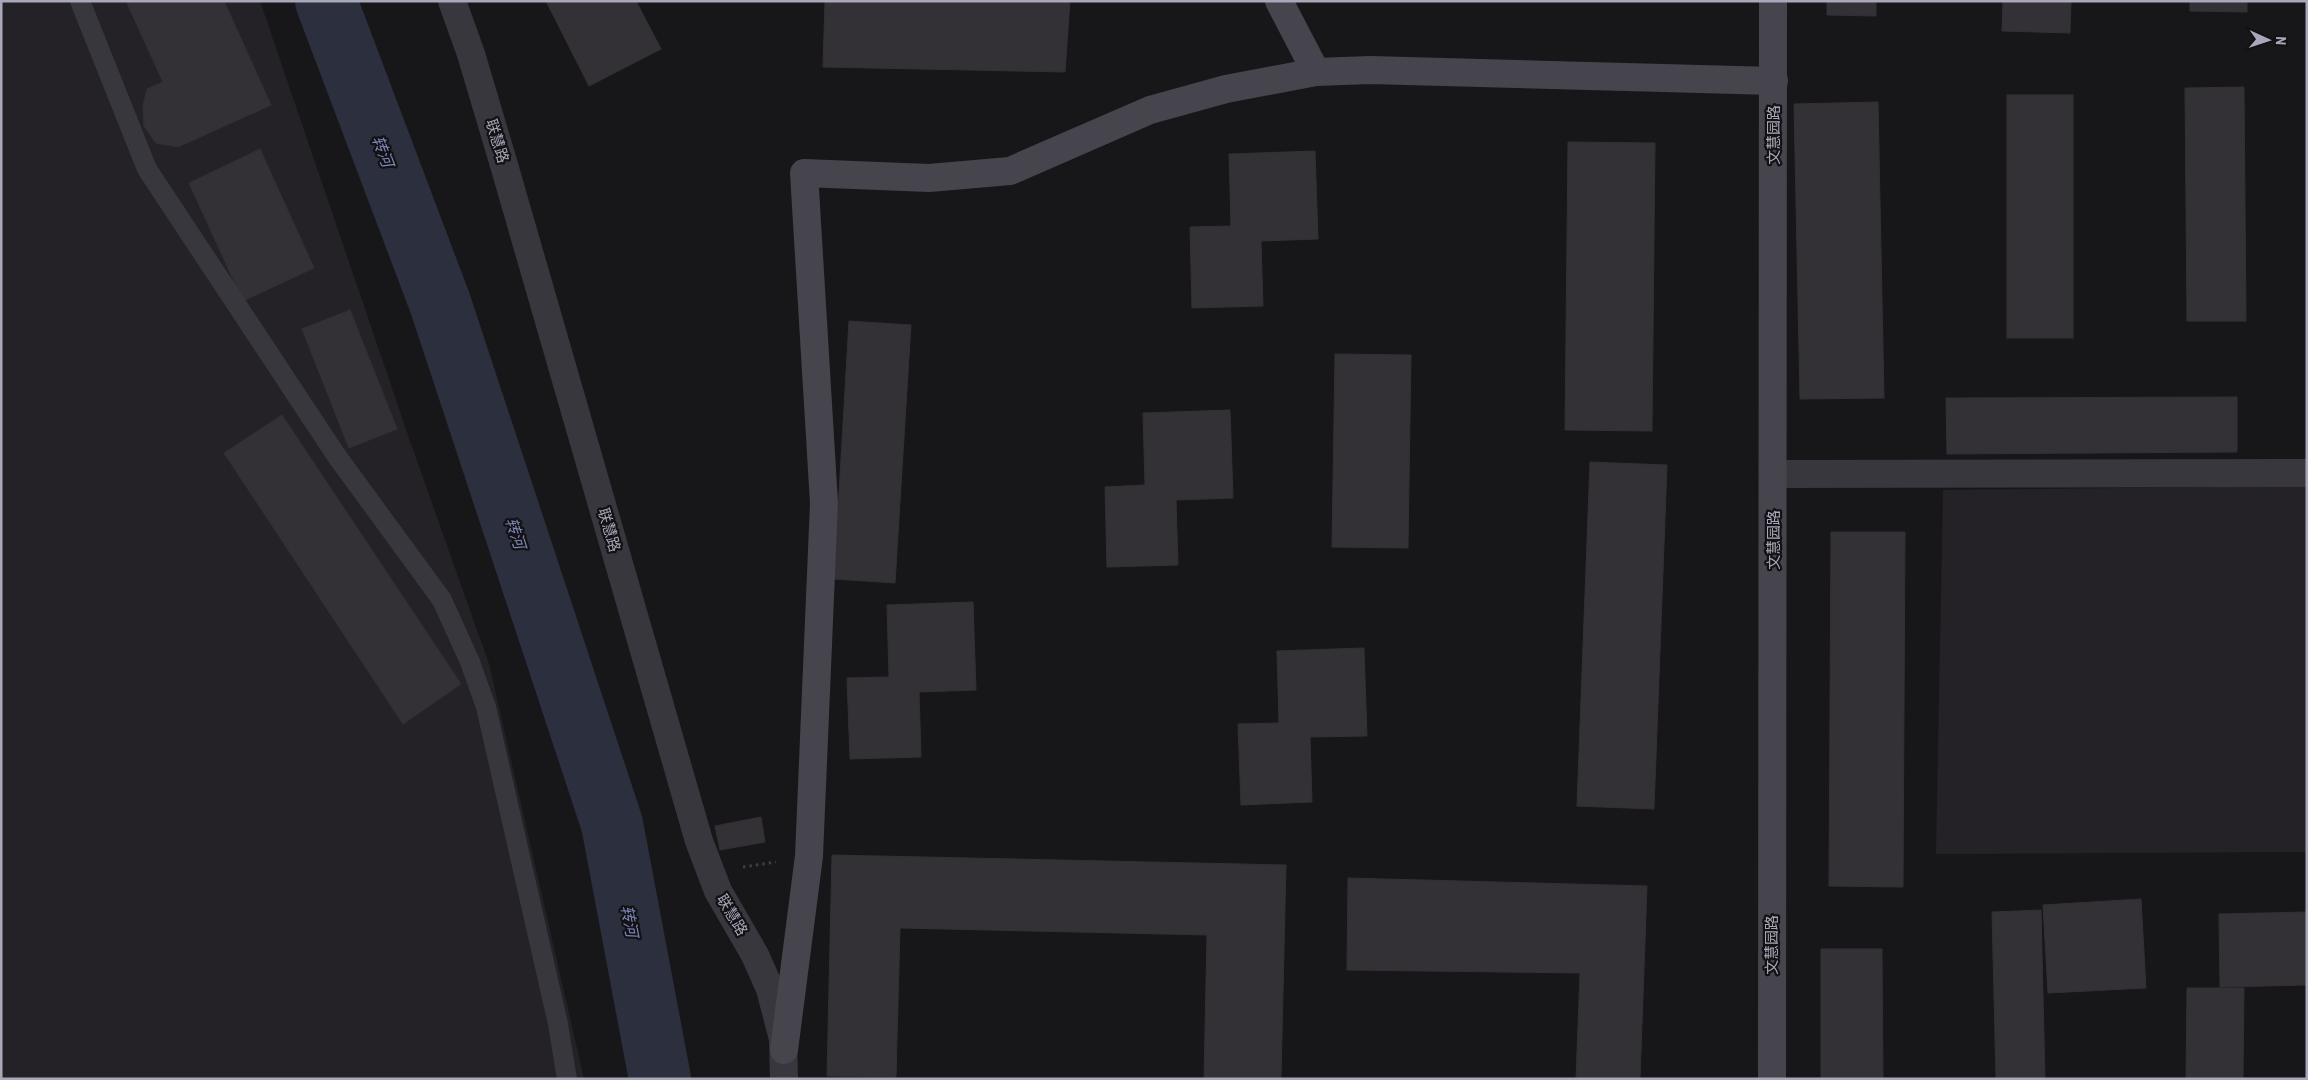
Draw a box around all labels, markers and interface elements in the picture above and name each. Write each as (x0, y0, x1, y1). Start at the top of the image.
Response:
north arrow (2243, 15, 2293, 65)
text: N (2273, 36, 2289, 45)
street label: 文慧园路 (1765, 105, 1783, 165)
street label: 联慧路 (482, 117, 512, 165)
water label: 转河 (368, 133, 398, 172)
street label: 联慧路 (594, 506, 624, 554)
street label: 文慧园路 (1765, 510, 1783, 570)
water label: 转河 (502, 515, 530, 554)
street label: 联慧路 (713, 891, 751, 939)
water label: 转河 (617, 904, 642, 942)
street label: 文慧园路 (1763, 915, 1781, 975)

